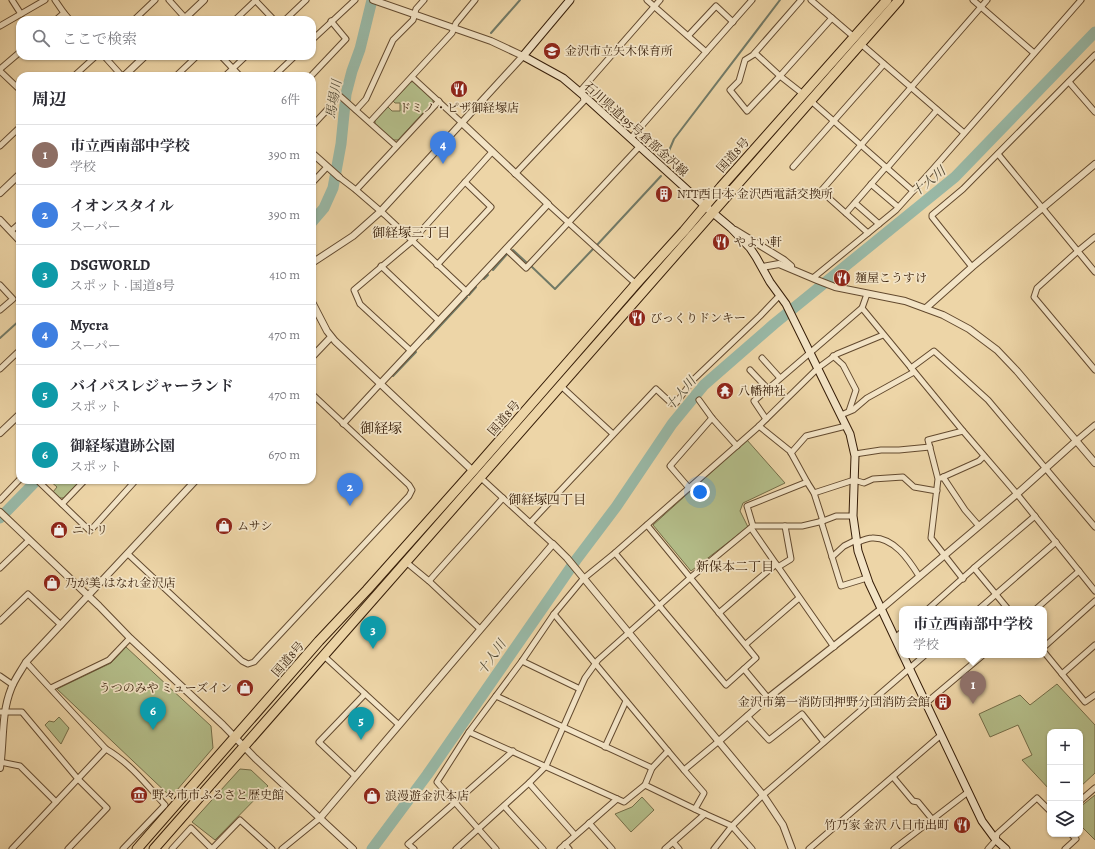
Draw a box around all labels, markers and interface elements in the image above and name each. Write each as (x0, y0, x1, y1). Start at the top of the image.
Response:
search box (16, 16, 316, 60)
icon: search (30, 27, 52, 49)
text: ここで検索 (62, 29, 137, 49)
school or university icon: 金沢市立矢木保育所 (542, 41, 562, 61)
place label: 金沢市立矢木保育所 (565, 43, 673, 59)
water label: 馬場川 (322, 76, 346, 120)
street label: 石川県道195号倉部金沢線 (581, 78, 691, 180)
restaurant icon: ドミノ・ピザ御経塚店 (449, 79, 469, 99)
text: 周辺 (32, 88, 66, 111)
text: 6件 (281, 91, 300, 108)
place label: ドミノ・ピザ御経塚店 (399, 100, 519, 116)
pin: 4 (430, 131, 456, 164)
street label: 国道8号 (713, 134, 753, 176)
text: 市立西南部中学校 (70, 136, 190, 156)
text: 1 (43, 146, 47, 163)
text: 390 m (268, 146, 300, 163)
text: 学校 (70, 158, 96, 175)
water label: 十人川 (908, 161, 950, 200)
building icon: NTT西日本 金沢西電話交換所 (654, 184, 674, 204)
place label: NTT西日本 金沢西電話交換所 (677, 186, 833, 202)
text: イオンスタイル (70, 196, 174, 216)
text: 2 (42, 206, 48, 223)
text: 390 m (268, 206, 300, 223)
text: スーパー (70, 218, 121, 235)
district label: 御経塚三丁目 (372, 224, 450, 241)
restaurant icon: やよい軒 (711, 232, 731, 252)
place label: やよい軒 (734, 234, 782, 250)
text: DSGWORLD (70, 255, 150, 275)
text: 3 (42, 266, 48, 283)
text: 410 m (269, 266, 300, 283)
restaurant icon: 麺屋こうすけ (832, 268, 852, 288)
place label: 麺屋こうすけ (855, 270, 927, 286)
text: スポット · 国道8号 (70, 277, 175, 294)
restaurant icon: びっくりドンキー (627, 308, 647, 328)
place label: びっくりドンキー (650, 310, 746, 326)
text: Mycra (70, 315, 109, 335)
text: 4 (42, 326, 48, 343)
text: 470 m (268, 326, 300, 343)
text: スーパー (70, 337, 121, 354)
water label: 十人川 (661, 371, 701, 414)
text: バイパスレジャーランド (70, 376, 234, 396)
temple icon: 八幡神社 (715, 381, 735, 401)
place label: 八幡神社 (738, 383, 786, 399)
text: 5 (42, 386, 48, 403)
text: 470 m (268, 386, 300, 403)
street label: 国道8号 (484, 397, 524, 439)
text: スポット (70, 398, 122, 415)
district label: 御経塚 (360, 419, 402, 438)
text: 御経塚遺跡公園 (70, 436, 175, 456)
text: 6 (42, 446, 48, 463)
text: 670 m (268, 446, 300, 463)
text: スポット (70, 458, 122, 475)
pin: 2 (337, 473, 363, 506)
your location (690, 482, 710, 502)
district label: 御経塚四丁目 (508, 491, 586, 508)
shop icon: ムサシ (214, 516, 234, 536)
place label: ムサシ (237, 518, 273, 534)
shop icon: ニトリ (49, 520, 69, 540)
place label: ニトリ (72, 522, 108, 538)
district label: 新保本二丁目 (696, 558, 774, 575)
shop icon: 乃が美 はなれ金沢店 (42, 573, 62, 593)
place label: 乃が美 はなれ金沢店 (65, 575, 175, 591)
popup (899, 606, 1047, 658)
text: 市立西南部中学校 (913, 614, 1033, 634)
pin: 3 (360, 616, 386, 649)
water label: 十人川 (473, 635, 511, 678)
text: 学校 (913, 636, 939, 653)
street label: 国道8号 (268, 638, 308, 680)
pin: 1 (960, 671, 986, 704)
shop icon: うつのみや ミューズイン (235, 678, 255, 698)
place label: うつのみや ミューズイン (99, 680, 232, 696)
building icon: 金沢市第一消防団押野分団消防会館 (933, 692, 953, 712)
place label: 金沢市第一消防団押野分団消防会館 (738, 694, 930, 710)
pin: 6 (140, 697, 166, 730)
pin: 5 (348, 707, 374, 740)
map controls (1047, 729, 1083, 837)
button: + (1047, 729, 1083, 765)
button: − (1047, 765, 1083, 801)
museum icon: 野々市市ふるさと歴史館 (129, 785, 149, 805)
shop icon: 浪漫遊金沢本店 (362, 786, 382, 806)
place label: 野々市市ふるさと歴史館 (152, 787, 284, 803)
place label: 浪漫遊金沢本店 (385, 788, 469, 804)
button: layers (1047, 801, 1083, 837)
restaurant icon: 竹乃家 金沢 八日市出町 (952, 815, 972, 835)
place label: 竹乃家 金沢 八日市出町 (824, 817, 949, 833)

